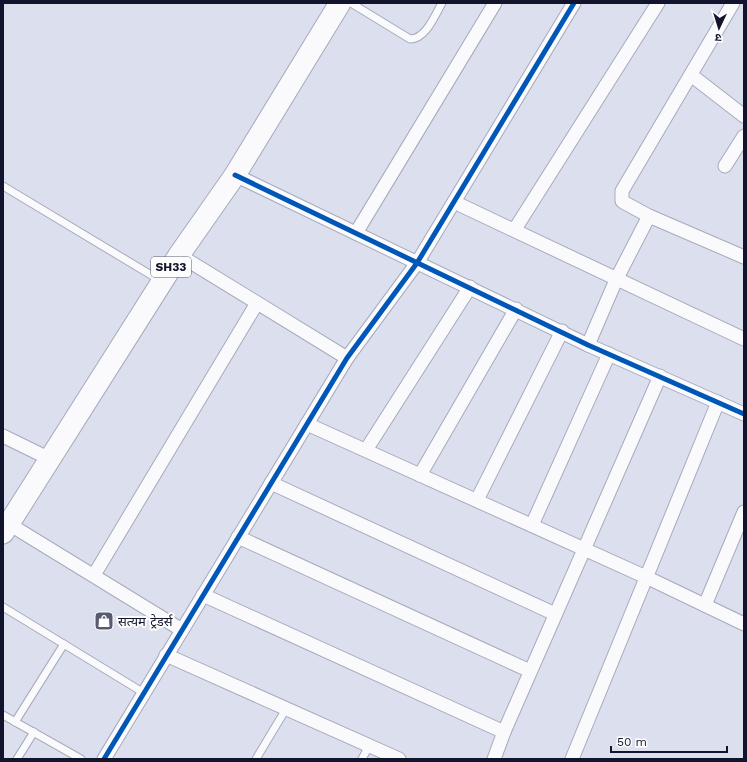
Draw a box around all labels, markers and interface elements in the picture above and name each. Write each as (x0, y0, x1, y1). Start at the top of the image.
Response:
north arrow (699, 8, 739, 48)
text: उ (714, 31, 722, 44)
road number: SH33 (151, 257, 191, 277)
shop icon: सत्यम ट्रेडर्स (93, 610, 115, 632)
place label: सत्यम ट्रेडर्स (118, 614, 174, 629)
scale bar (611, 728, 727, 754)
text: 50 m (617, 735, 647, 749)

